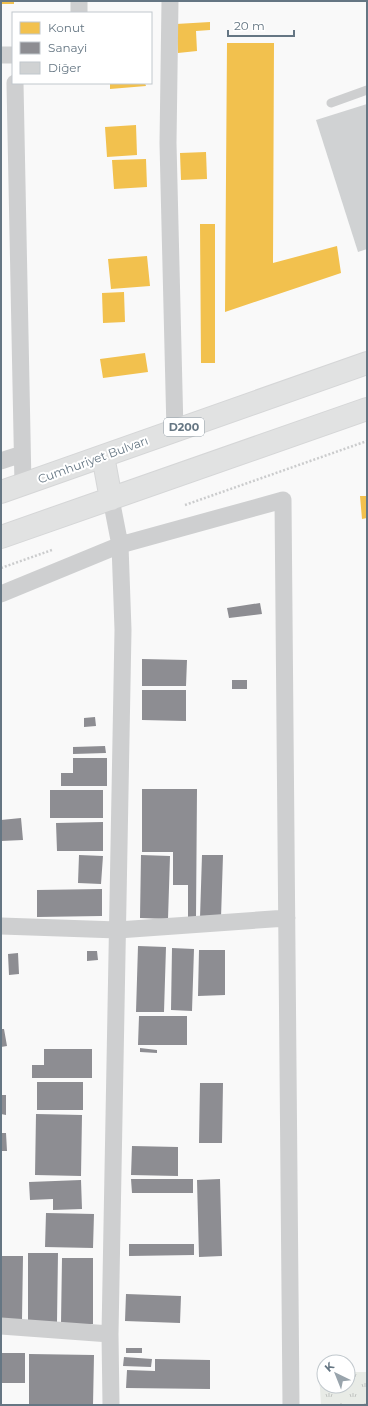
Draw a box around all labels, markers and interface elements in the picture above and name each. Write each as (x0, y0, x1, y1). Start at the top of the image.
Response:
legend (12, 12, 152, 84)
scale bar (228, 12, 294, 38)
text: 20 m (234, 18, 265, 33)
text: Konut (48, 20, 85, 35)
text: Sanayi (48, 40, 87, 55)
text: Diğer (48, 60, 82, 75)
road number: D200 (164, 418, 204, 436)
street label: Cumhuriyet Bulvarı (36, 433, 150, 486)
north arrow (316, 1354, 356, 1394)
text: K (321, 1358, 338, 1375)

